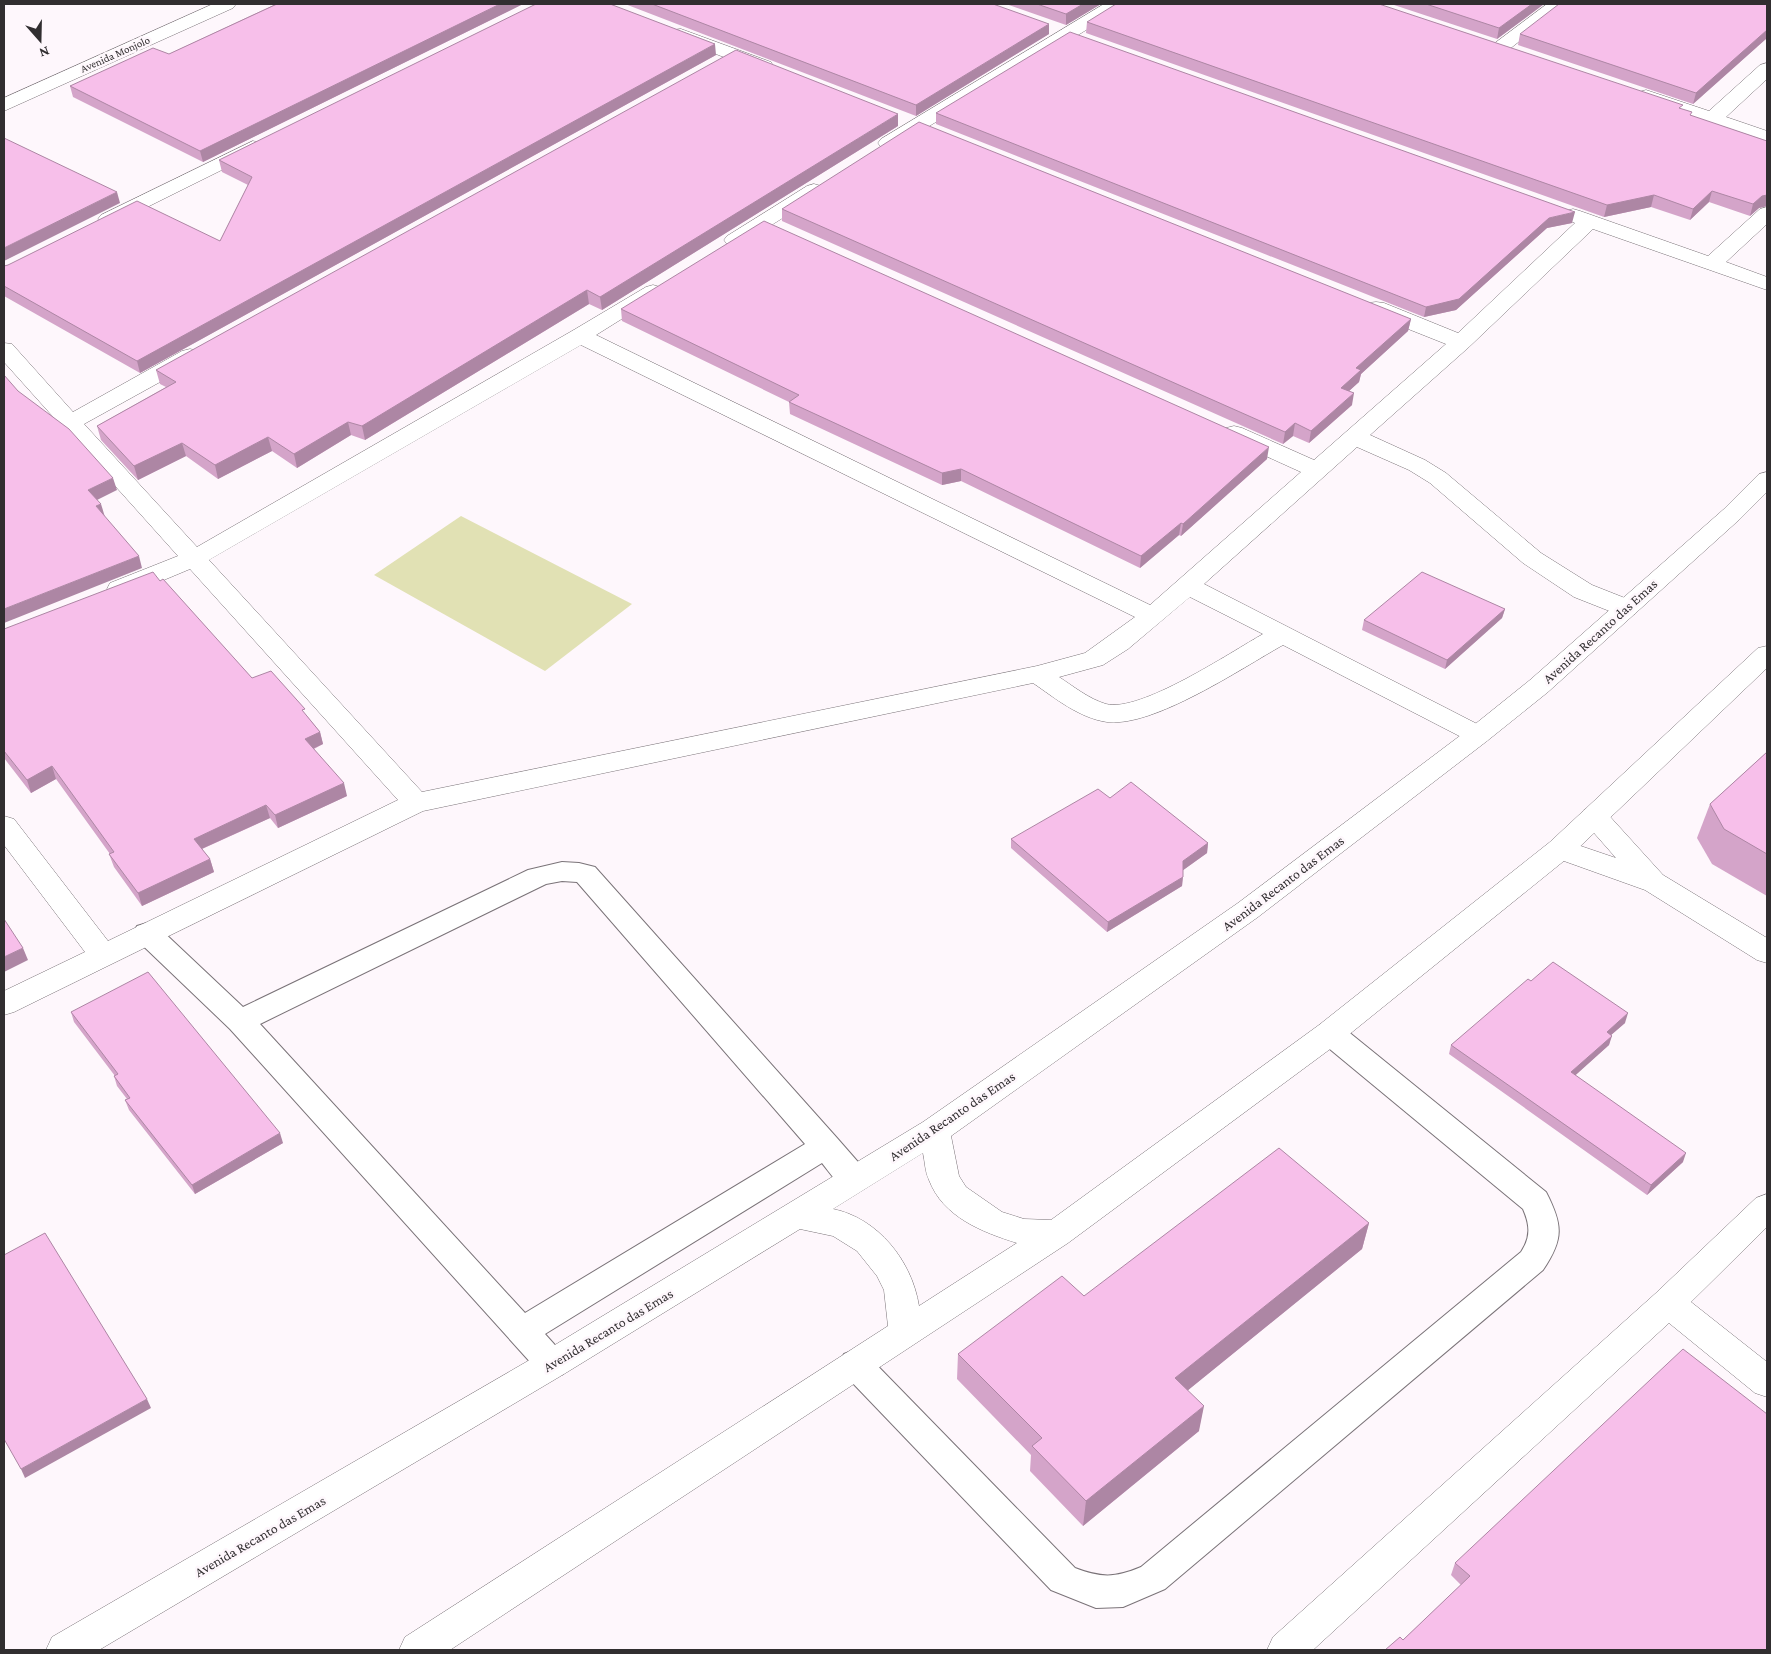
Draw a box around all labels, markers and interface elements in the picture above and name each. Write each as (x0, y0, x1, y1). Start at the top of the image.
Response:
north arrow (15, 15, 65, 65)
street label: Avenida Monjolo (78, 33, 152, 76)
text: N (37, 43, 52, 62)
street label: Avenida Recanto das Emas (1540, 575, 1660, 687)
street label: Avenida Recanto das Emas (1219, 832, 1347, 934)
street label: Avenida Recanto das Emas (886, 1068, 1018, 1164)
street label: Avenida Recanto das Emas (540, 1285, 676, 1375)
street label: Avenida Recanto das Emas (192, 1492, 328, 1580)

